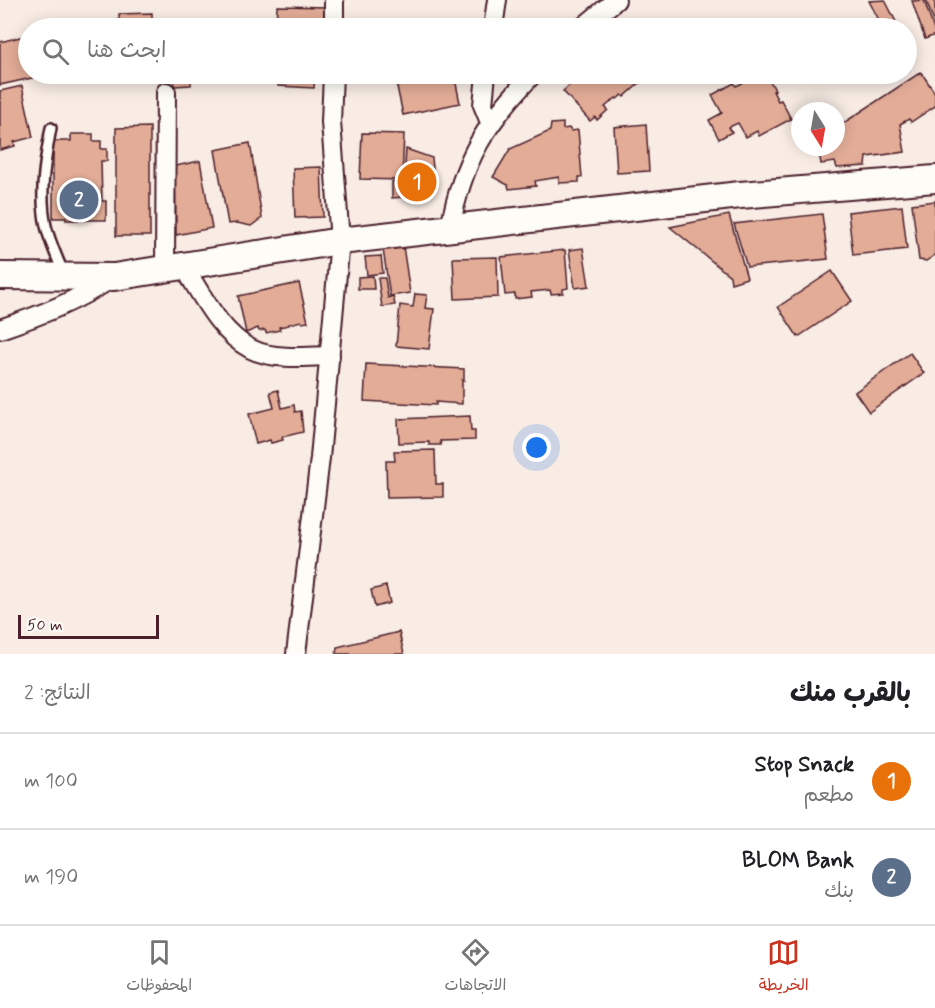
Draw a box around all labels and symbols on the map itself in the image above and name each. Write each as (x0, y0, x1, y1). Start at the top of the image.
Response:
north arrow (791, 102, 845, 156)
pin: 1 (398, 160, 436, 204)
pin: 2 (60, 178, 98, 222)
your location (522, 433, 551, 462)
scale bar (18, 612, 159, 640)

